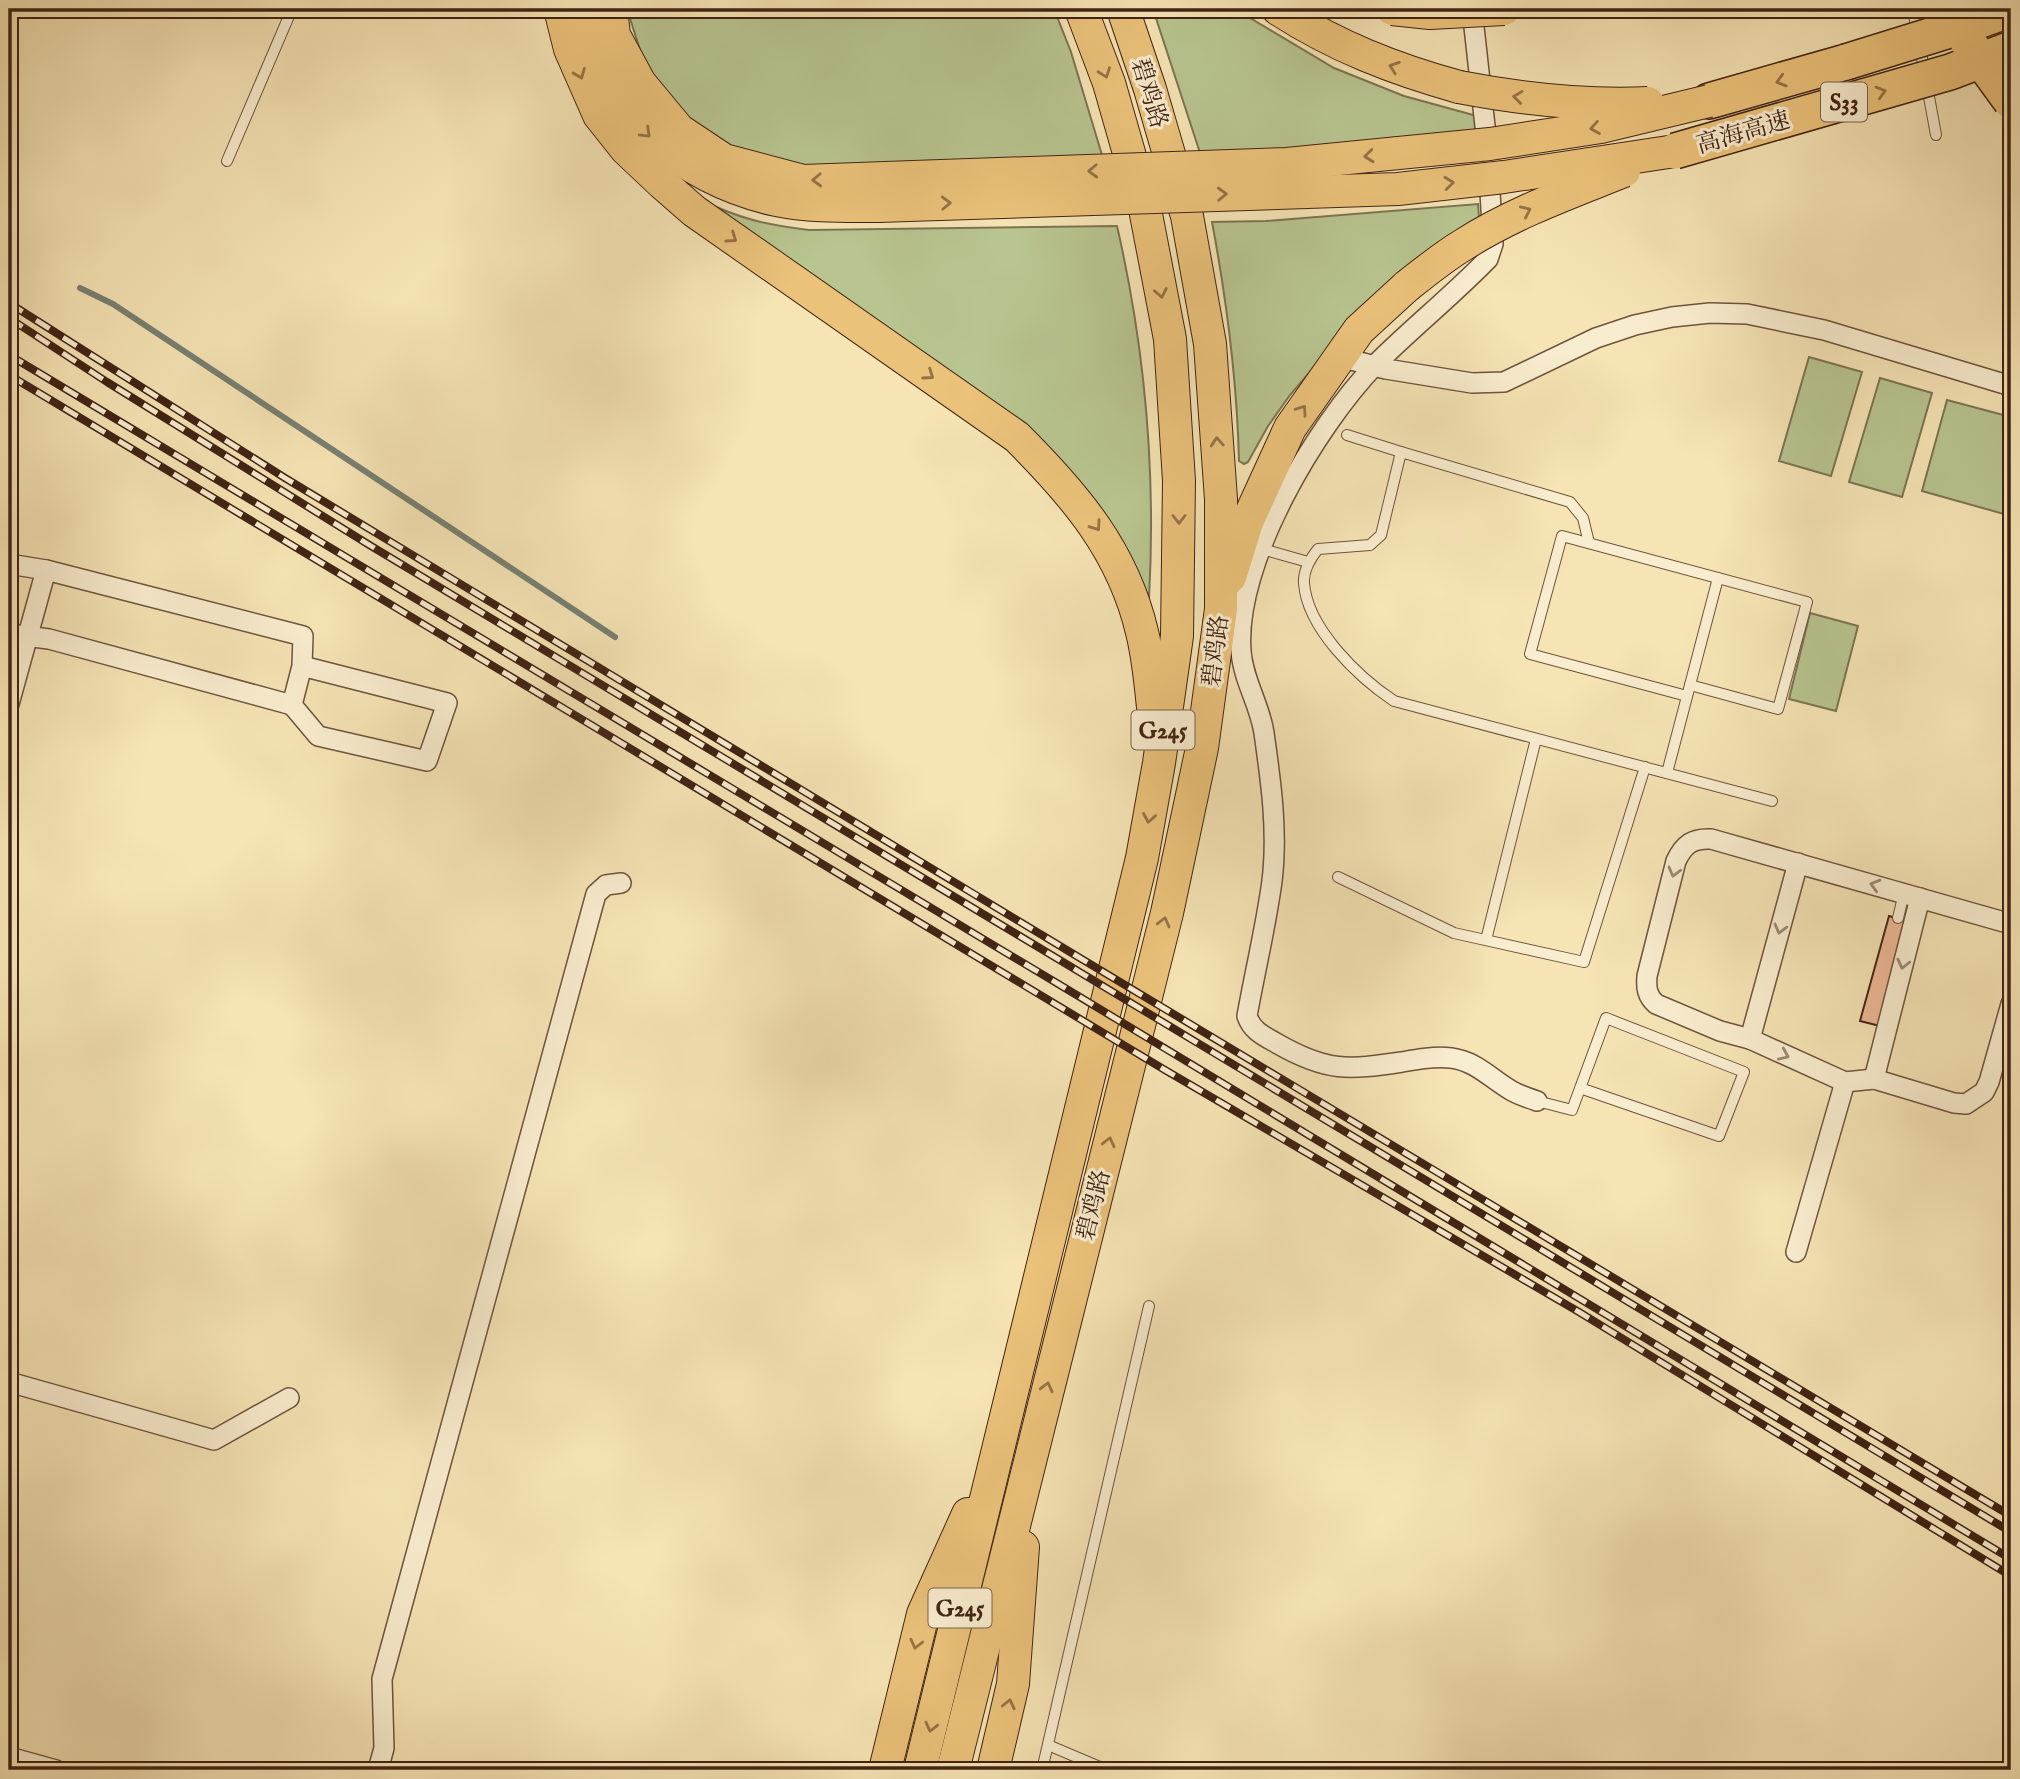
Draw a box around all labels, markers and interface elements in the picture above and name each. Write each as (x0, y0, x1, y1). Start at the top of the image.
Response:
street label: 碧鸡路 (1123, 54, 1174, 132)
one-way arrow (1388, 61, 1400, 75)
one-way arrow (1097, 66, 1111, 78)
one-way arrow (571, 67, 585, 79)
one-way arrow (1775, 72, 1787, 87)
road number: S33 (1821, 82, 1867, 122)
one-way arrow (1875, 85, 1887, 100)
one-way arrow (1513, 90, 1524, 105)
street label: 高海高速 (1693, 105, 1794, 162)
one-way arrow (1589, 120, 1601, 135)
one-way arrow (638, 124, 651, 137)
one-way arrow (1363, 149, 1375, 164)
one-way arrow (1087, 164, 1098, 179)
one-way arrow (811, 173, 822, 188)
one-way arrow (1443, 175, 1455, 190)
one-way arrow (1217, 187, 1228, 202)
one-way arrow (941, 196, 952, 211)
one-way arrow (1519, 206, 1531, 220)
one-way arrow (724, 230, 737, 242)
one-way arrow (1153, 287, 1168, 299)
one-way arrow (921, 367, 934, 379)
one-way arrow (1294, 405, 1307, 418)
one-way arrow (1210, 437, 1225, 448)
one-way arrow (1171, 514, 1187, 525)
one-way arrow (1088, 518, 1100, 531)
street label: 碧鸡路 (1197, 614, 1236, 689)
road number: G245 (1132, 710, 1194, 750)
one-way arrow (1142, 812, 1157, 824)
one-way arrow (1668, 866, 1682, 878)
one-way arrow (1869, 879, 1881, 894)
one-way arrow (1156, 916, 1170, 928)
one-way arrow (1774, 923, 1788, 935)
one-way arrow (1897, 958, 1911, 970)
one-way arrow (1777, 1047, 1789, 1061)
one-way arrow (1101, 1137, 1115, 1149)
street label: 碧鸡路 (1071, 1167, 1118, 1244)
one-way arrow (1039, 1381, 1053, 1393)
road number: G245 (928, 1588, 992, 1628)
one-way arrow (910, 1638, 924, 1650)
one-way arrow (1000, 1698, 1015, 1710)
one-way arrow (925, 1721, 939, 1733)

